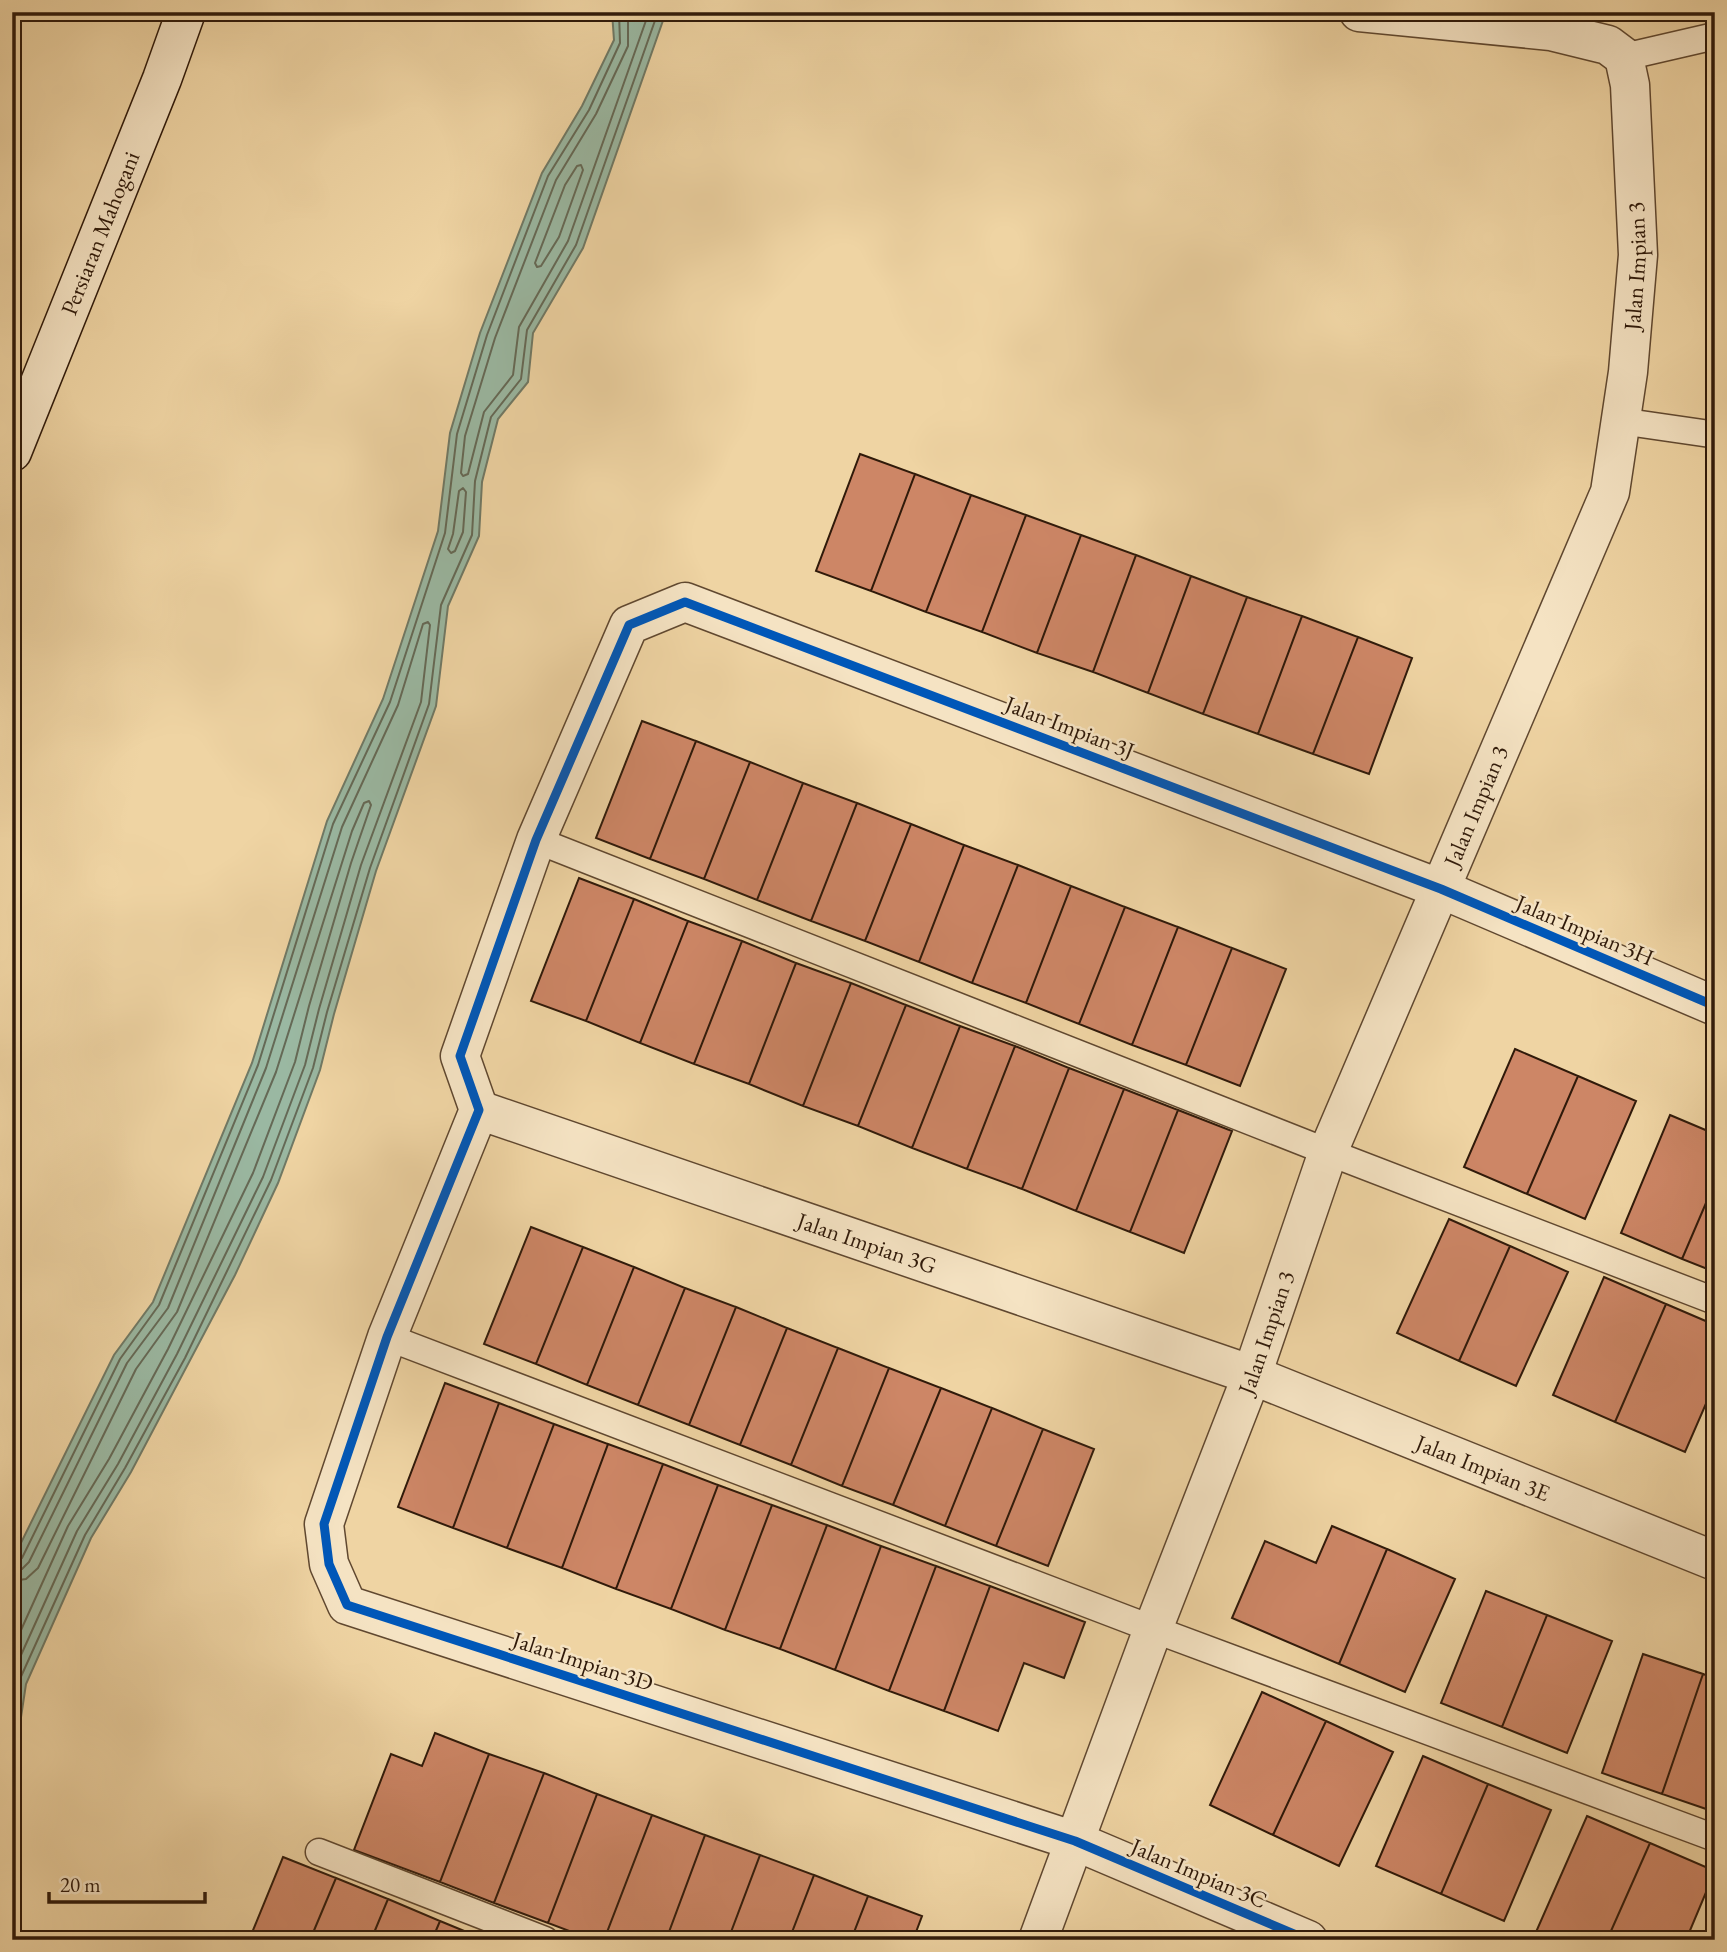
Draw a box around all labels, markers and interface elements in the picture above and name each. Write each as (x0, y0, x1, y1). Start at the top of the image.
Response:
street label: Persiaran Mahogani (54, 146, 147, 319)
street label: Jalan Impian 3 (1616, 201, 1653, 334)
street label: Jalan Impian 3J (999, 688, 1139, 765)
street label: Jalan Impian 3 (1436, 741, 1515, 873)
street label: Jalan Impian 3H (1509, 887, 1659, 973)
street label: Jalan Impian 3G (791, 1205, 941, 1281)
street label: Jalan Impian 3 (1230, 1267, 1301, 1401)
street label: Jalan Impian 3E (1410, 1427, 1554, 1508)
street label: Jalan Impian 3D (507, 1624, 657, 1698)
street label: Jalan Impian 3C (1125, 1830, 1272, 1915)
scale bar (49, 1861, 205, 1905)
text: 20 m (60, 1871, 101, 1898)

